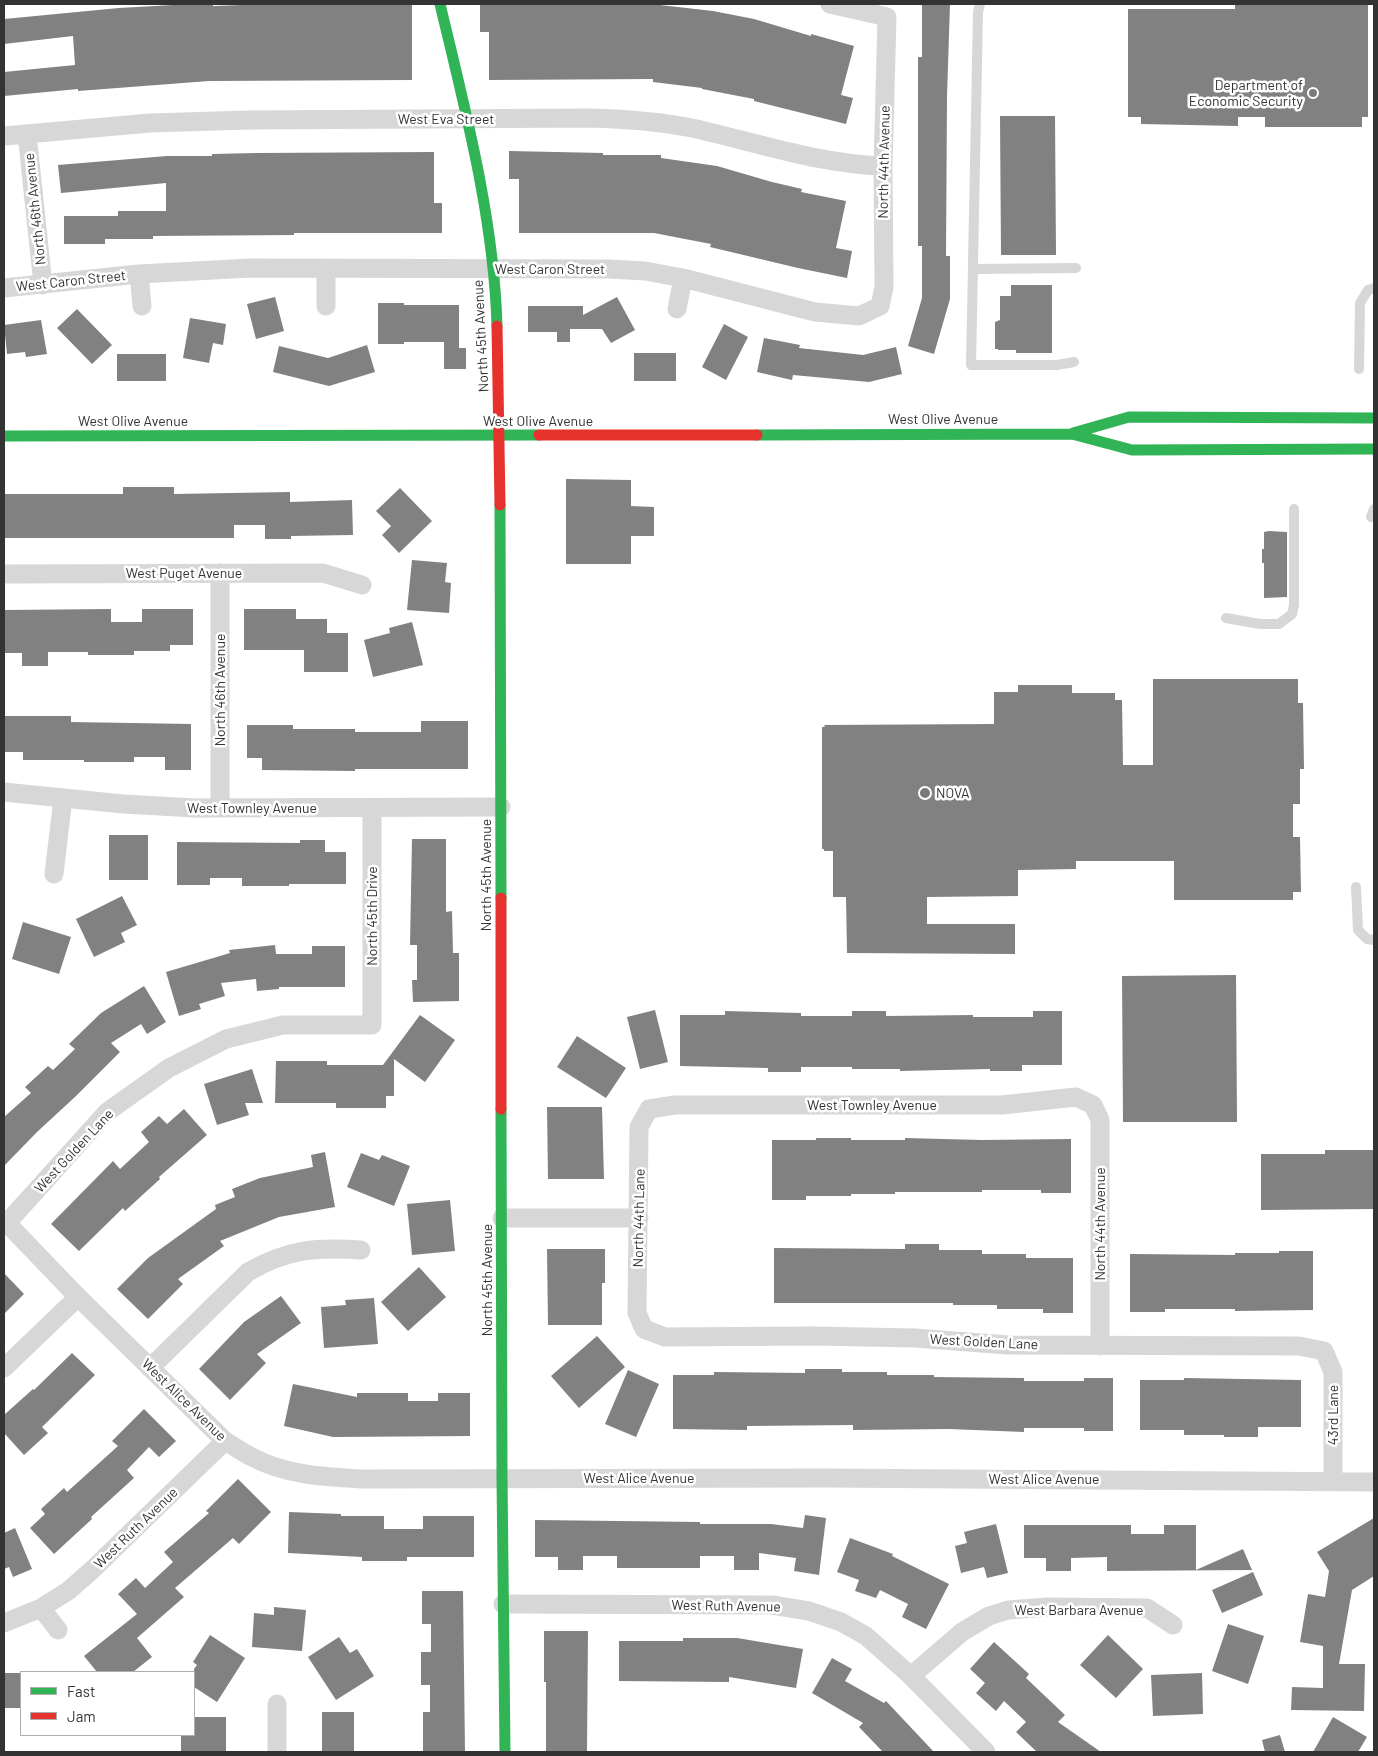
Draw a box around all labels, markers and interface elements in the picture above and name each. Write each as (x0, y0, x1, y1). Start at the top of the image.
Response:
place label: Department of Economic Security (1189, 77, 1303, 110)
marker: Department of Economic Security (1307, 87, 1319, 99)
street label: North 44th Avenue (875, 105, 893, 219)
street label: West Eva Street (398, 111, 494, 127)
street label: North 46th Avenue (21, 152, 49, 266)
street label: West Caron Street (495, 261, 605, 277)
street label: West Caron Street (15, 267, 127, 295)
street label: North 45th Avenue (470, 279, 492, 393)
street label: West Olive Avenue (888, 411, 998, 427)
street label: West Olive Avenue (78, 413, 188, 429)
street label: West Olive Avenue (483, 413, 593, 429)
street label: West Puget Avenue (126, 565, 242, 581)
street label: North 46th Avenue (212, 634, 228, 746)
place label: NOVA (936, 785, 970, 801)
marker: NOVA (918, 786, 932, 800)
street label: West Townley Avenue (187, 800, 317, 816)
street label: North 45th Avenue (478, 819, 494, 931)
street label: North 45th Drive (364, 866, 380, 966)
street label: West Townley Avenue (807, 1097, 937, 1113)
street label: West Golden Lane (31, 1106, 117, 1196)
street label: North 44th Avenue (1092, 1167, 1108, 1281)
street label: North 44th Lane (630, 1169, 648, 1267)
street label: North 45th Avenue (479, 1224, 495, 1336)
street label: West Golden Lane (929, 1331, 1039, 1353)
street label: West Alice Avenue (138, 1355, 230, 1445)
street label: 43rd Lane (1325, 1385, 1341, 1445)
street label: West Alice Avenue (584, 1470, 694, 1486)
street label: West Alice Avenue (989, 1471, 1099, 1487)
street label: West Ruth Avenue (91, 1484, 181, 1572)
street label: West Ruth Avenue (671, 1597, 781, 1615)
street label: West Barbara Avenue (1015, 1602, 1143, 1618)
legend (20, 1671, 195, 1736)
text: Fast (67, 1682, 95, 1700)
text: Jam (67, 1707, 96, 1725)

